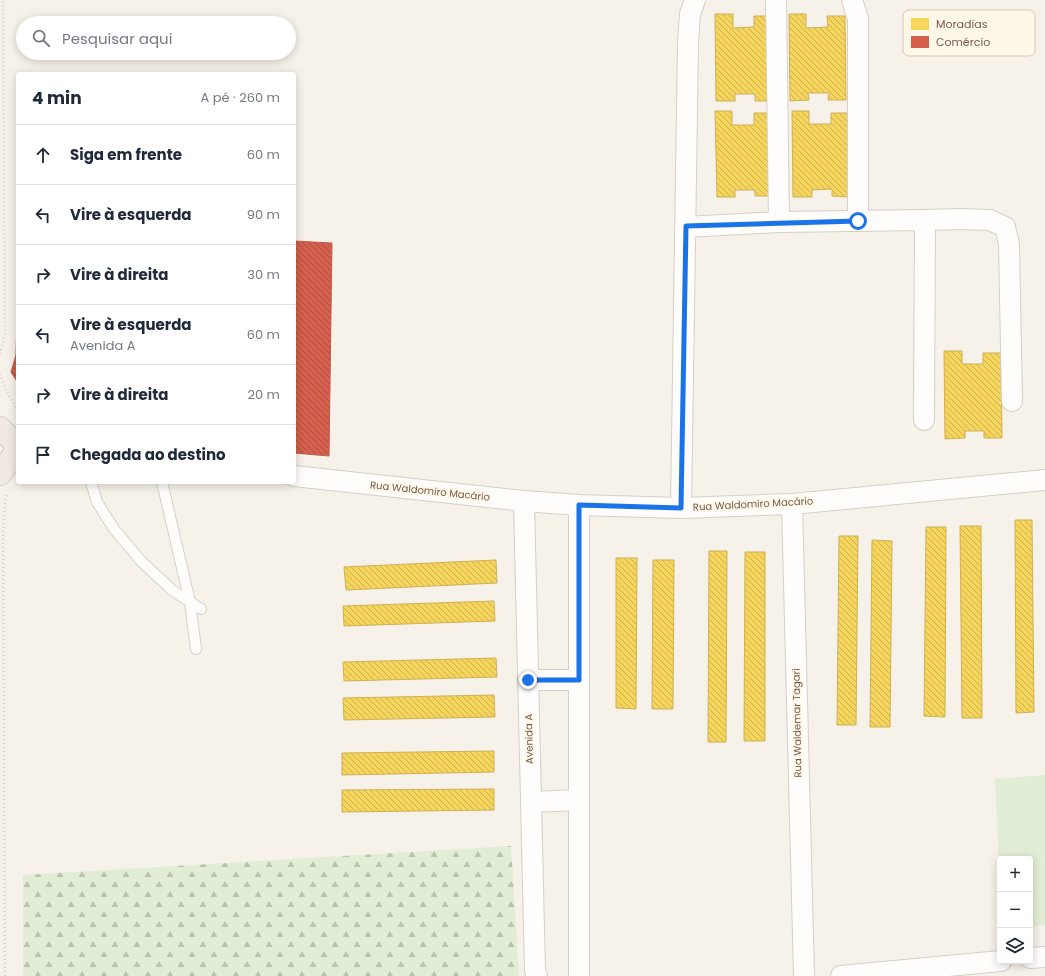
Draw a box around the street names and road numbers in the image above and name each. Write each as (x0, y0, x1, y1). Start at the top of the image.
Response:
street label: Rua Waldomiro Macário (369, 477, 491, 505)
street label: Rua Waldomiro Macário (692, 493, 814, 515)
street label: Rua Waldemar Tagari (789, 668, 805, 778)
street label: Avenida A (521, 713, 537, 764)

